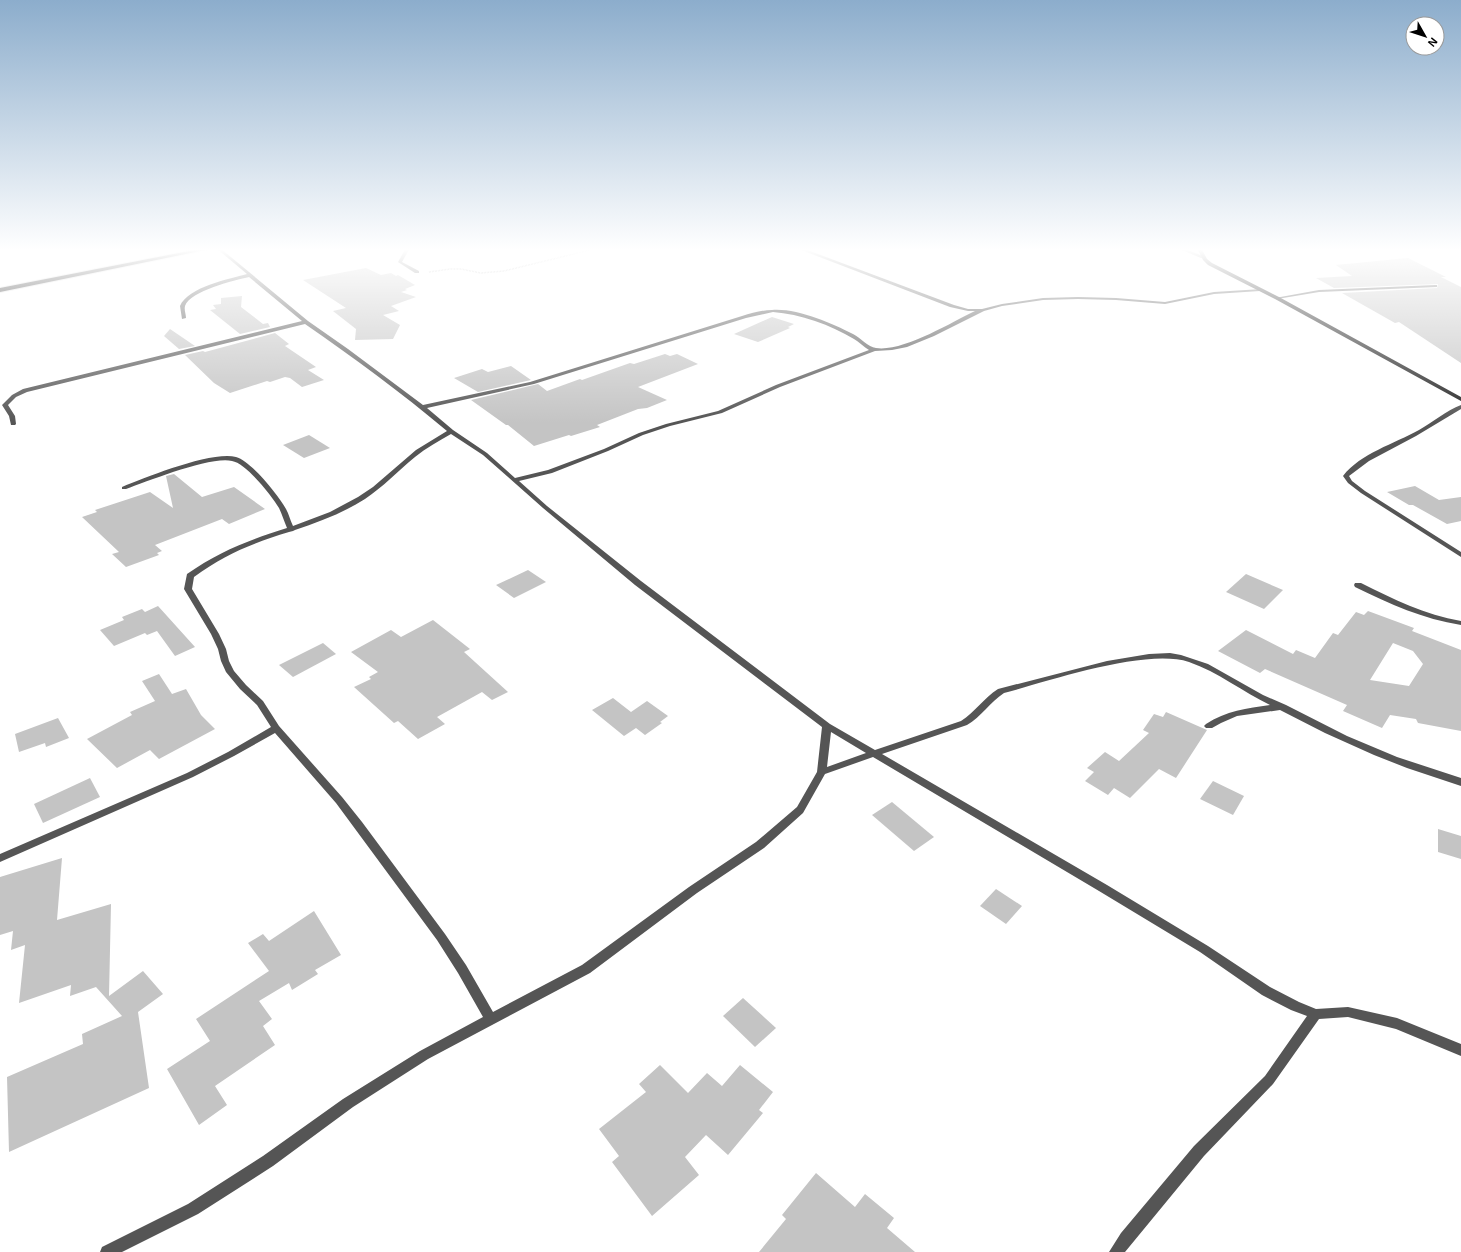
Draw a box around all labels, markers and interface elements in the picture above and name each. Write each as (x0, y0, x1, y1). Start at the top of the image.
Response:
north arrow (1405, 16, 1445, 56)
text: N (1426, 35, 1440, 49)

